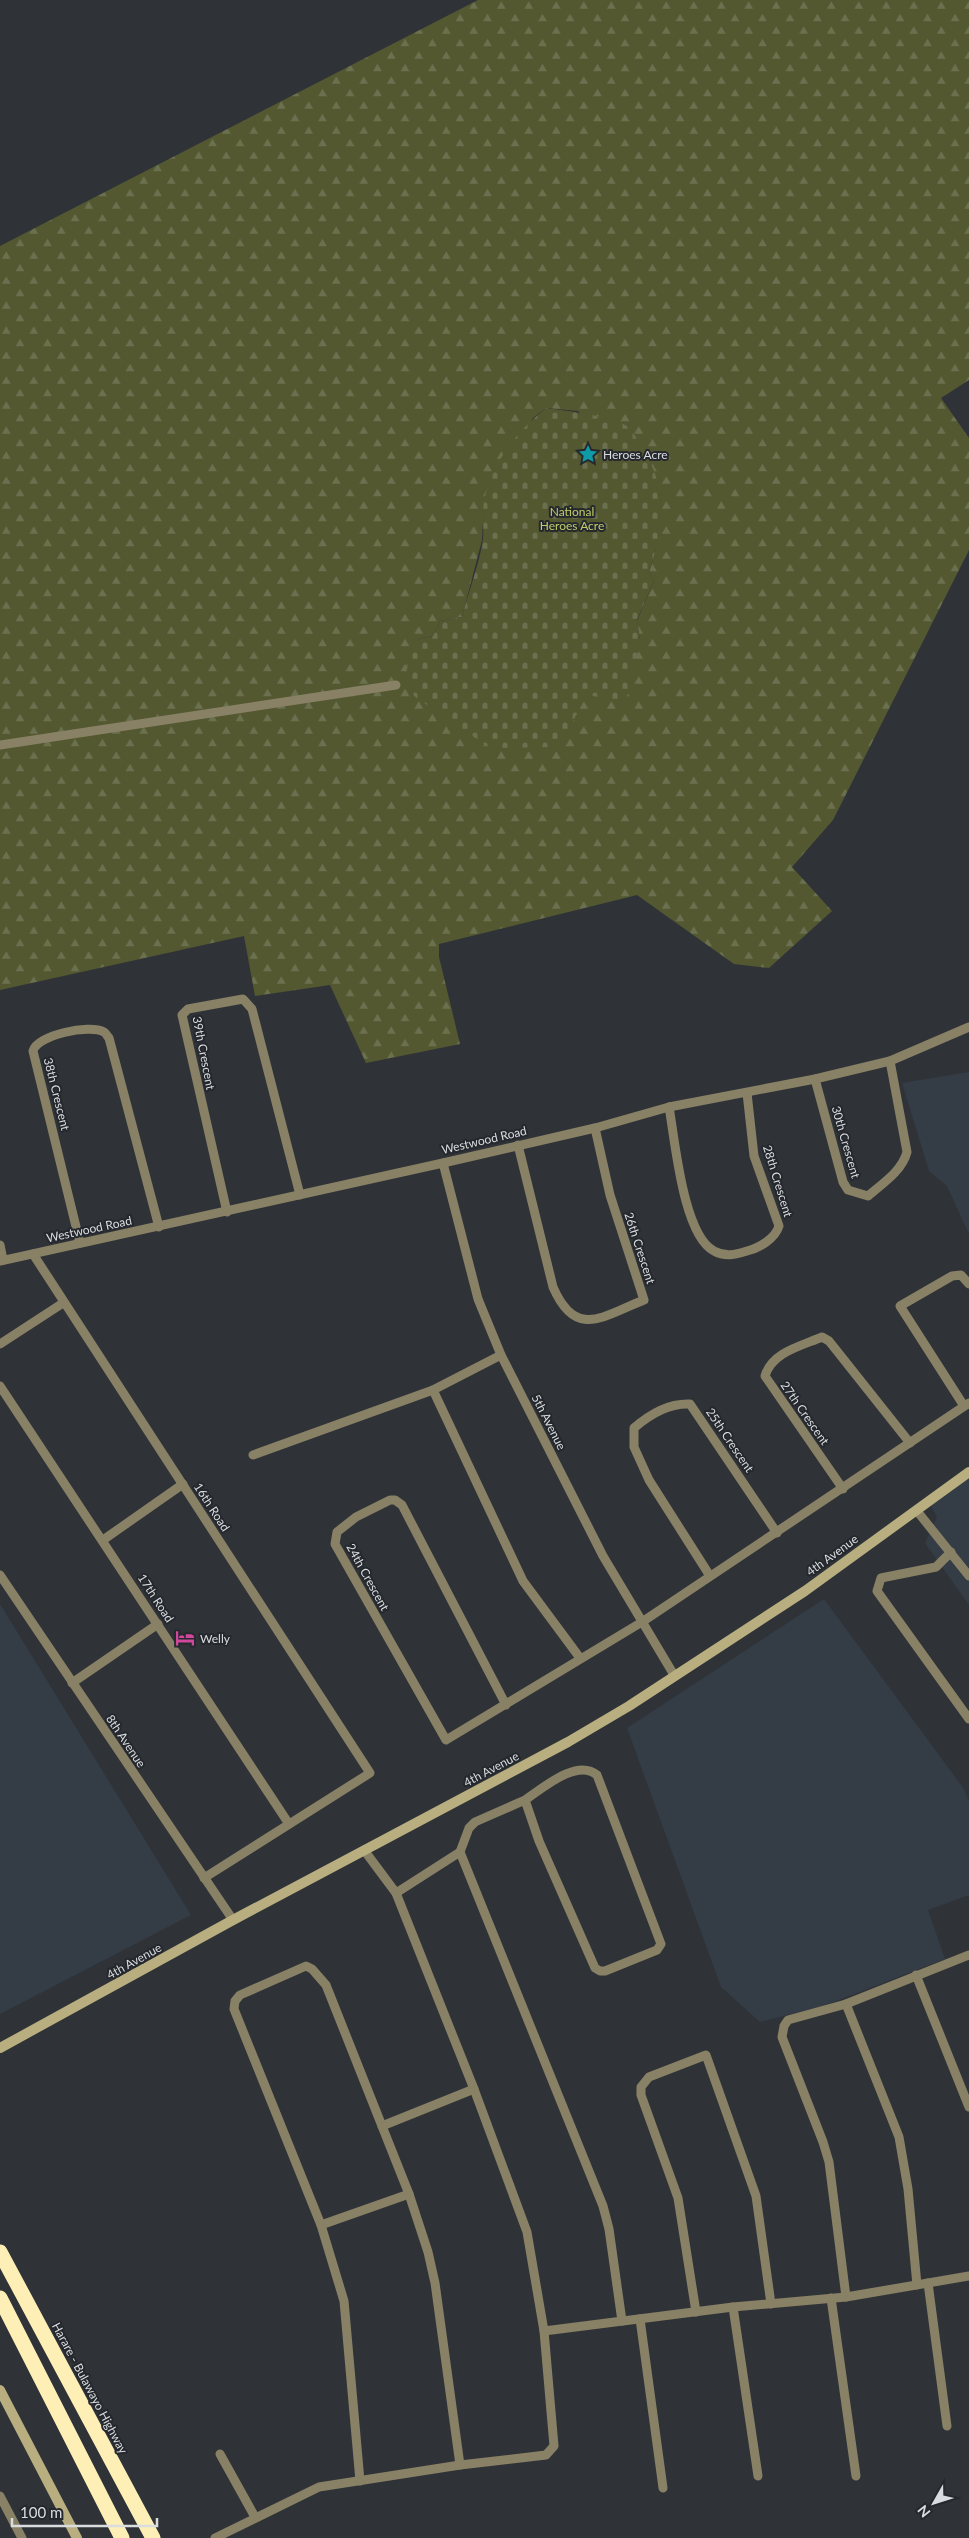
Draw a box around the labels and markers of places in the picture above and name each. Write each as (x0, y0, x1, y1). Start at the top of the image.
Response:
place icon: Heroes Acre (577, 443, 599, 465)
place label: Heroes Acre (603, 447, 668, 462)
hotel icon: Welly (174, 1627, 196, 1649)
place label: Welly (200, 1631, 231, 1646)

